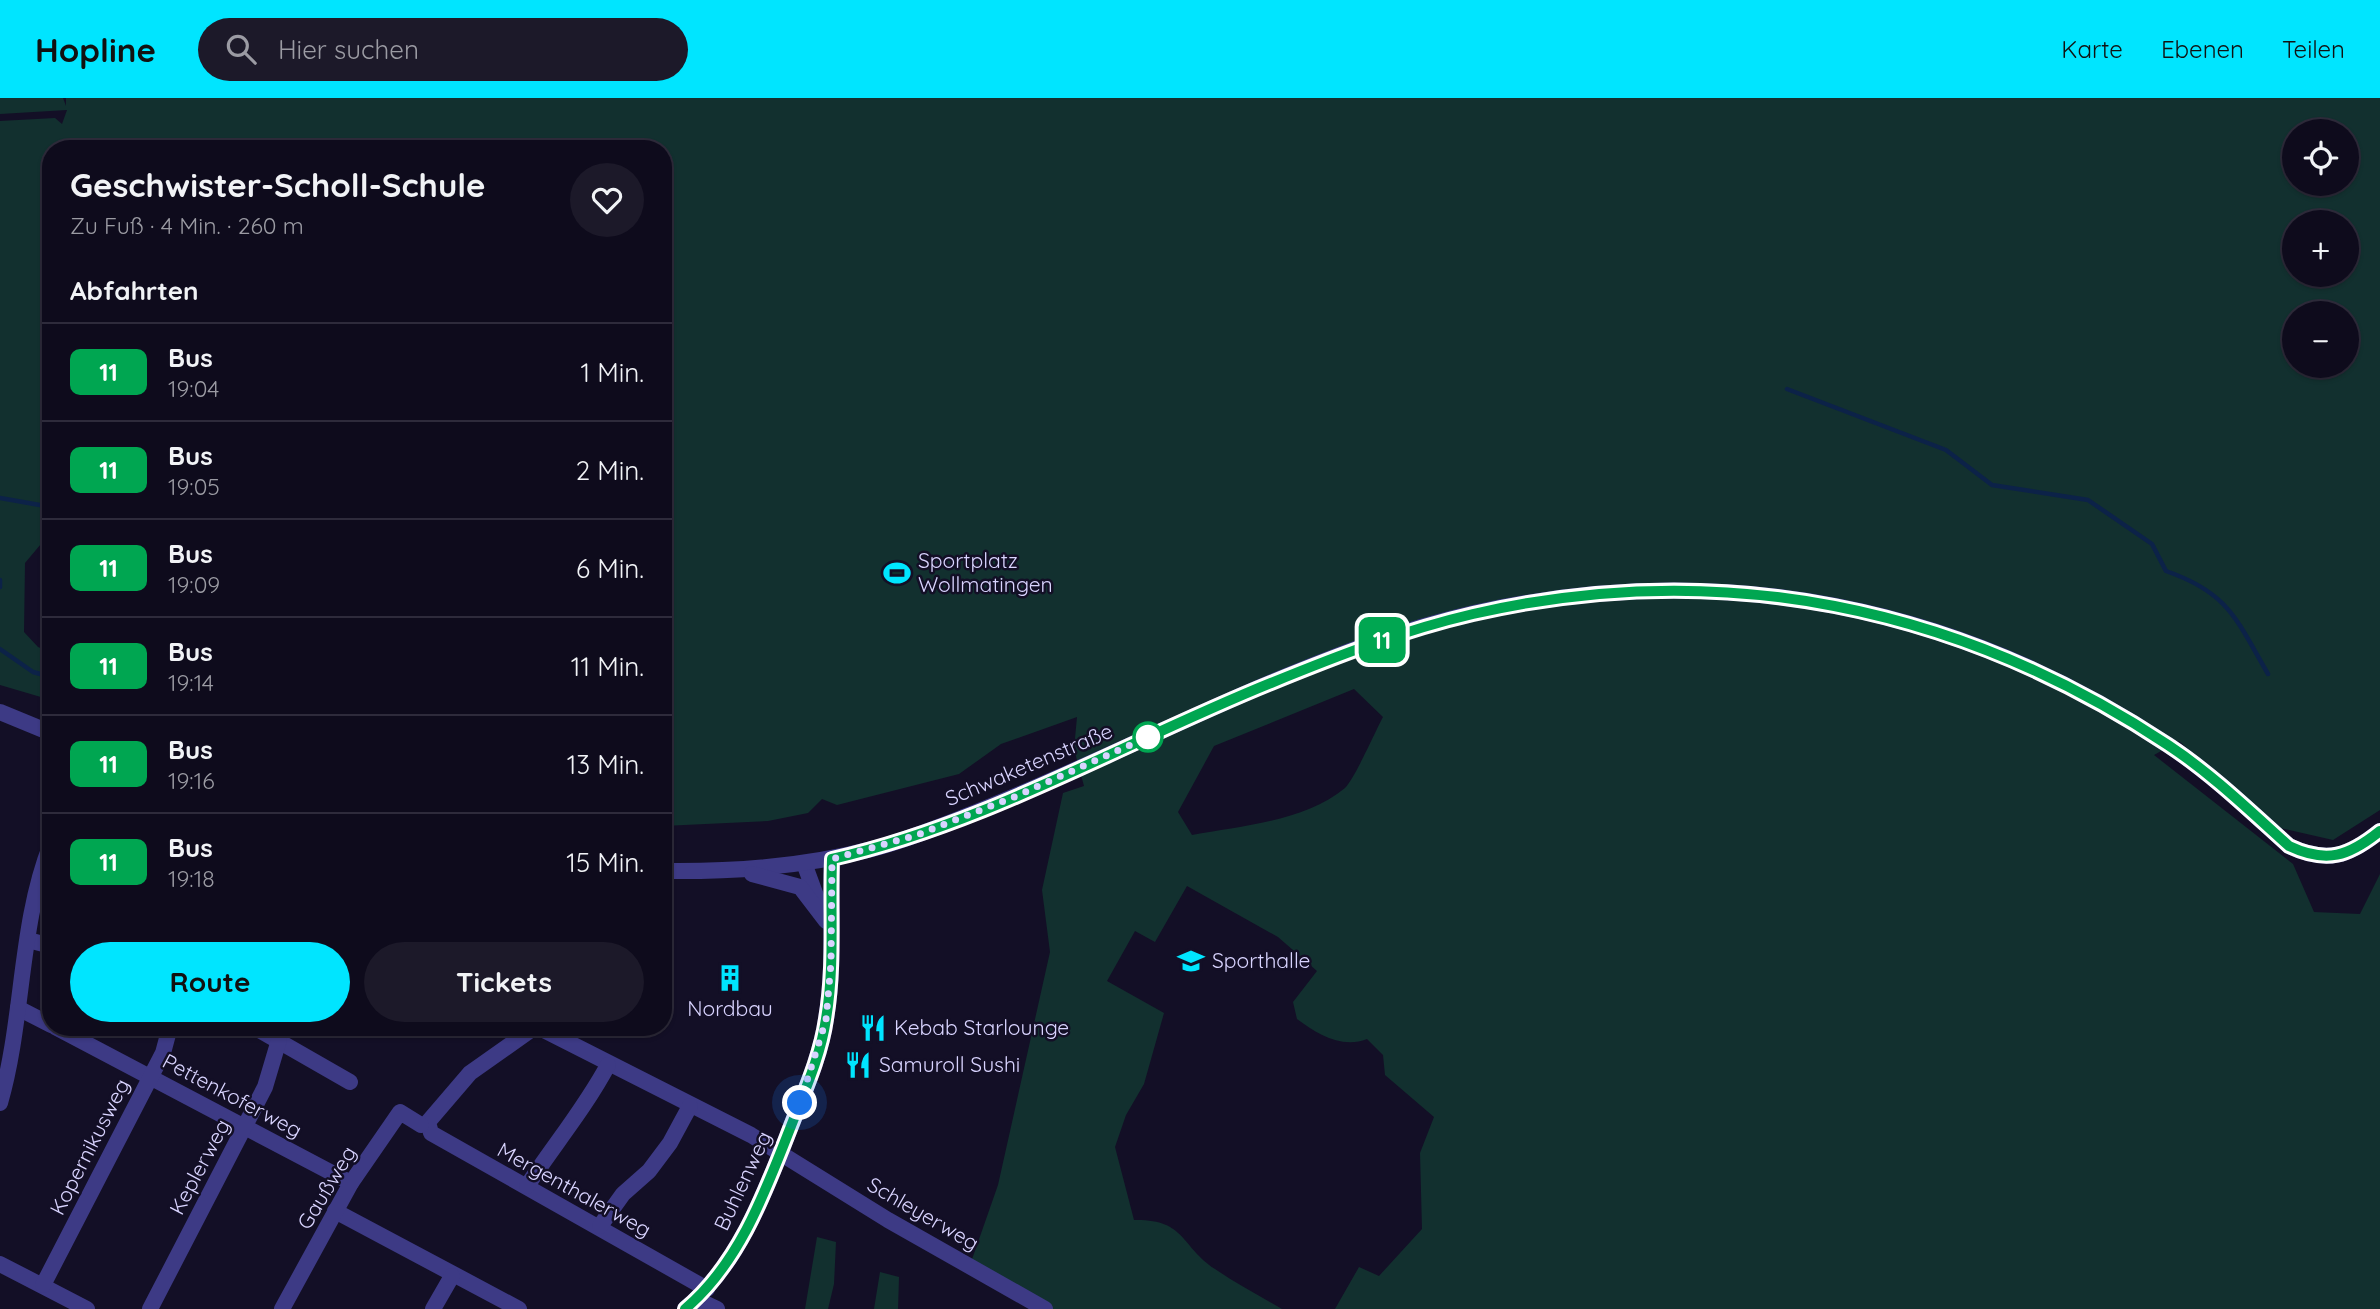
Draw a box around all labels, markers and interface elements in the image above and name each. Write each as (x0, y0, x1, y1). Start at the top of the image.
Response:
search box (198, 18, 688, 81)
text: Hopline (35, 29, 156, 70)
icon: search (222, 30, 260, 68)
text: Hier suchen (278, 33, 419, 66)
text: Karte (2061, 34, 2123, 64)
text: Ebenen (2161, 34, 2244, 64)
text: Teilen (2282, 34, 2345, 64)
map controls (2282, 119, 2359, 378)
button: locate (2282, 119, 2359, 196)
button: heart (570, 163, 644, 237)
text: Geschwister-Scholl-Schule (70, 164, 485, 205)
button: + (2282, 210, 2359, 287)
text: Zu Fuß · 4 Min. · 260 m (70, 211, 304, 240)
text: Abfahrten (70, 274, 199, 307)
button: − (2282, 301, 2359, 378)
text: Bus (168, 341, 213, 374)
text: 1 Min. (580, 356, 644, 389)
text: 11 (99, 357, 118, 387)
text: 19:04 (168, 374, 219, 403)
text: Bus (168, 439, 213, 472)
text: 2 Min. (576, 454, 644, 487)
text: 11 (99, 455, 118, 485)
text: 19:05 (168, 472, 220, 501)
text: Bus (168, 537, 213, 570)
place label: Sportplatz Wollmatingen (918, 547, 1053, 597)
text: 6 Min. (576, 552, 644, 585)
text: 11 (99, 553, 118, 583)
sports icon: Sportplatz Wollmatingen (882, 558, 912, 588)
text: 19:09 (168, 570, 220, 599)
line badge: 11 (1350, 617, 1414, 663)
text: 11 (1373, 625, 1391, 655)
text: Bus (168, 635, 213, 668)
text: 11 Min. (571, 650, 644, 683)
text: 11 (99, 651, 118, 681)
text: 19:14 (168, 668, 214, 697)
street label: Schwaketenstraße (941, 717, 1116, 811)
unlabelled marker (1133, 722, 1163, 752)
text: Bus (168, 733, 213, 766)
text: 13 Min. (567, 748, 644, 781)
text: 11 (99, 749, 118, 779)
text: 19:16 (168, 766, 215, 795)
text: Bus (168, 831, 213, 864)
text: 15 Min. (566, 846, 644, 879)
text: 11 (99, 847, 118, 877)
text: 19:18 (168, 864, 215, 893)
button: Route (70, 942, 350, 1022)
button: Tickets (364, 942, 644, 1022)
school or university icon: Sporthalle (1176, 946, 1206, 976)
place label: Sporthalle (1212, 947, 1310, 973)
building icon: Nordbau (715, 963, 745, 993)
place label: Nordbau (687, 995, 773, 1021)
restaurant icon: Kebab Starlounge (858, 1013, 888, 1043)
place label: Kebab Starlounge (894, 1014, 1069, 1040)
street label: Pettenkoferweg (158, 1047, 307, 1143)
restaurant icon: Samuroll Sushi (843, 1050, 873, 1080)
place label: Samuroll Sushi (879, 1051, 1020, 1077)
street label: Kopernikusweg (44, 1074, 135, 1219)
your location (782, 1085, 817, 1120)
street label: Keplerweg (163, 1114, 235, 1219)
street label: Buhlenweg (708, 1127, 776, 1234)
street label: Mergenthalerweg (493, 1136, 656, 1242)
street label: Gaußweg (291, 1141, 361, 1234)
street label: Schleyerweg (863, 1171, 984, 1256)

